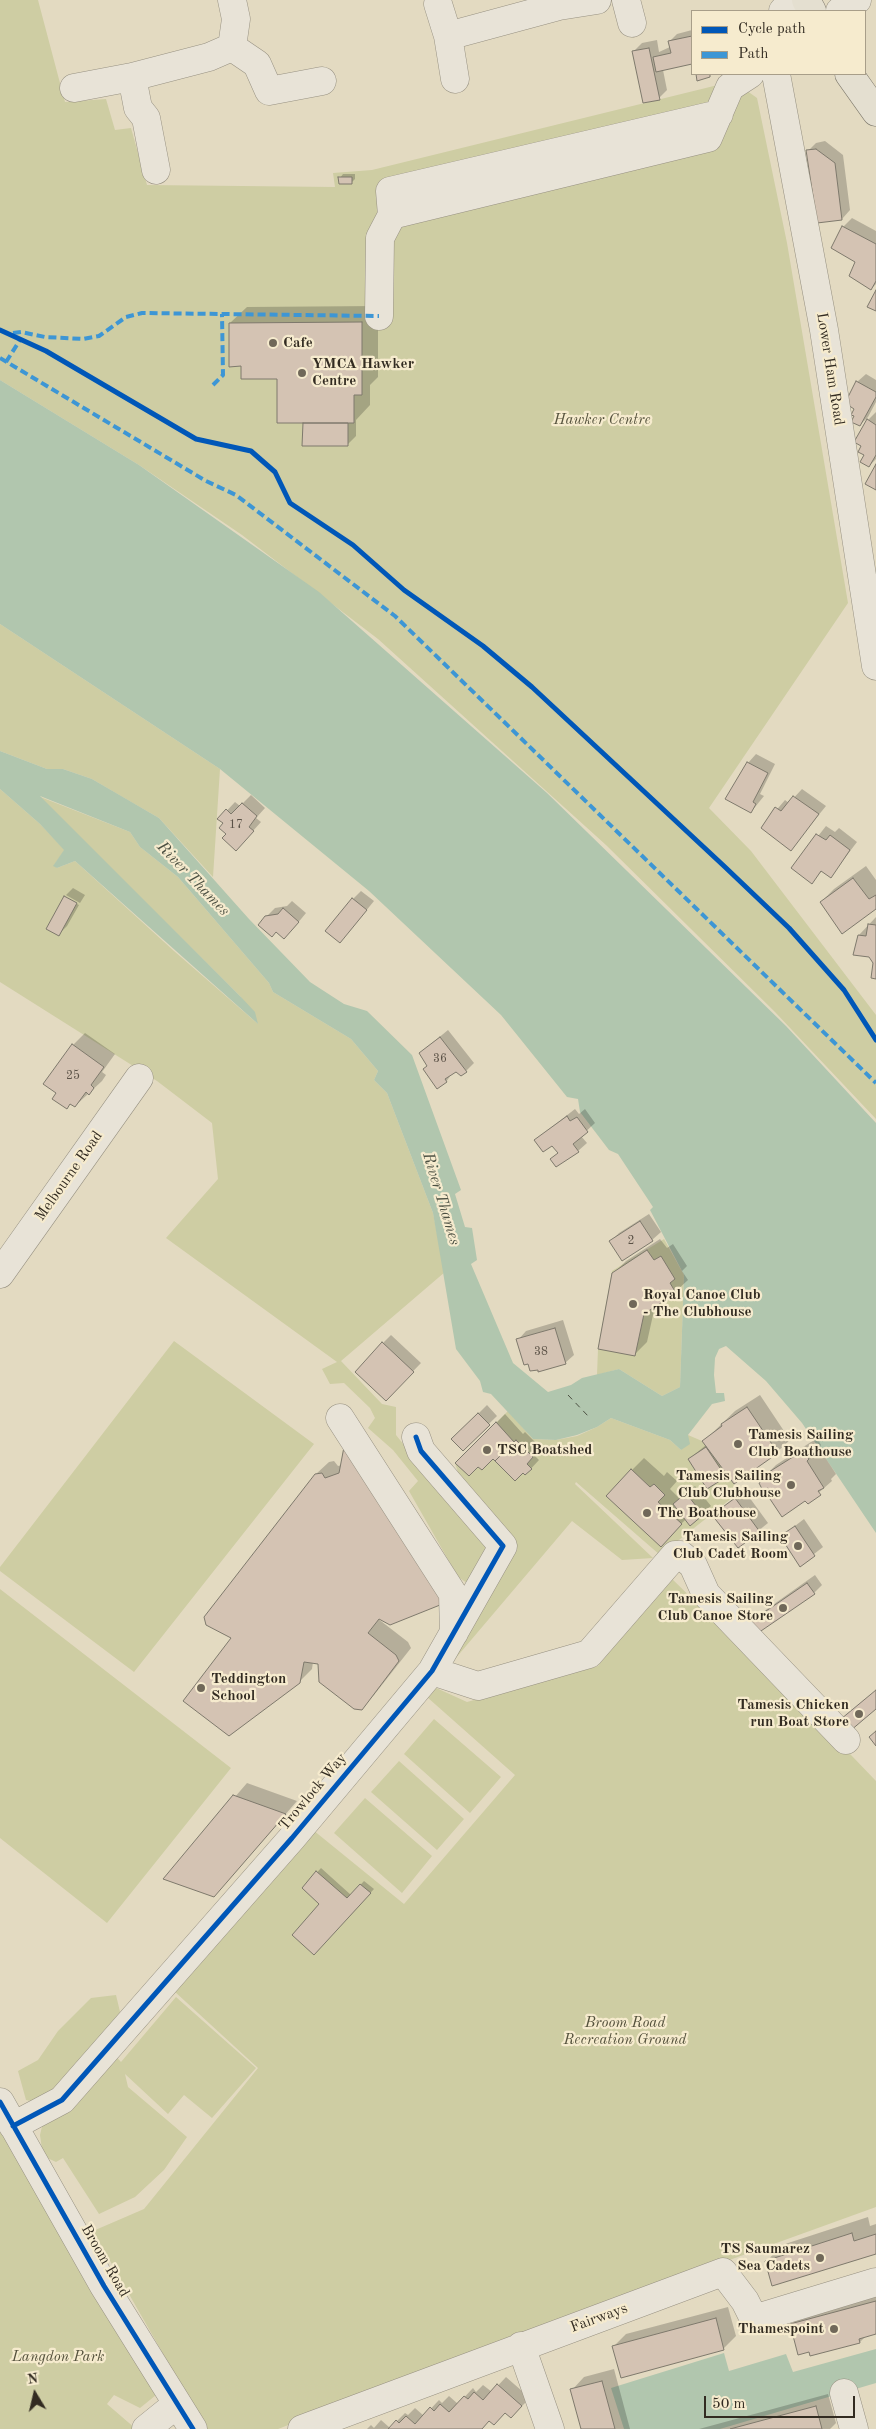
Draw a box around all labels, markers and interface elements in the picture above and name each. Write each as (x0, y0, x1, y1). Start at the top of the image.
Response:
legend (691, 10, 866, 75)
text: Cycle path (738, 22, 806, 37)
text: Path (738, 47, 768, 62)
street label: Lower Ham Road (812, 311, 848, 427)
place label: Cafe (283, 334, 313, 352)
marker: Cafe (267, 337, 279, 349)
place label: YMCA Hawker Centre (312, 355, 414, 390)
marker: YMCA Hawker Centre (296, 367, 308, 379)
park label: Hawker Centre (553, 411, 651, 429)
house number: 17 (229, 818, 243, 832)
water label: River Thames (153, 838, 233, 920)
house number: 36 (433, 1052, 447, 1066)
house number: 25 (66, 1069, 80, 1083)
street label: Melbourne Road (31, 1128, 107, 1224)
water label: River Thames (418, 1150, 464, 1248)
house number: 2 (628, 1234, 634, 1248)
place label: Royal Canoe Club - The Clubhouse (643, 1286, 761, 1321)
marker: Royal Canoe Club - The Clubhouse (627, 1298, 639, 1310)
house number: 38 (534, 1345, 548, 1359)
place label: Tamesis Sailing Club Boathouse (748, 1426, 853, 1461)
marker: Tamesis Sailing Club Boathouse (732, 1438, 744, 1450)
place label: TSC Boatshed (497, 1441, 592, 1459)
marker: TSC Boatshed (481, 1444, 493, 1456)
place label: Tamesis Sailing Club Clubhouse (676, 1467, 781, 1502)
marker: Tamesis Sailing Club Clubhouse (785, 1479, 797, 1491)
place label: The Boathouse (657, 1504, 756, 1522)
marker: The Boathouse (641, 1507, 653, 1519)
place label: Tamesis Sailing Club Cadet Room (673, 1528, 788, 1563)
marker: Tamesis Sailing Club Cadet Room (792, 1540, 804, 1552)
place label: Tamesis Sailing Club Canoe Store (658, 1590, 773, 1625)
marker: Tamesis Sailing Club Canoe Store (777, 1602, 789, 1614)
place label: Teddington School (211, 1670, 286, 1705)
marker: Teddington School (195, 1682, 207, 1694)
place label: Tamesis Chicken run Boat Store (737, 1696, 849, 1731)
marker: Tamesis Chicken run Boat Store (853, 1708, 865, 1720)
street label: Trowlock Way (275, 1750, 351, 1834)
park label: Broom Road Recreation Ground (563, 2014, 687, 2049)
street label: Broom Road (77, 2221, 133, 2301)
place label: TS Saumarez Sea Cadets (720, 2240, 810, 2275)
marker: TS Saumarez Sea Cadets (814, 2252, 826, 2264)
street label: Fairways (568, 2299, 630, 2337)
place label: Thamespoint (738, 2320, 824, 2338)
marker: Thamespoint (828, 2323, 840, 2335)
park label: Langdon Park (12, 2348, 104, 2366)
north arrow (10, 2369, 60, 2419)
text: N (26, 2371, 39, 2387)
scale bar (706, 2386, 857, 2418)
text: 50 m (712, 2397, 746, 2412)

